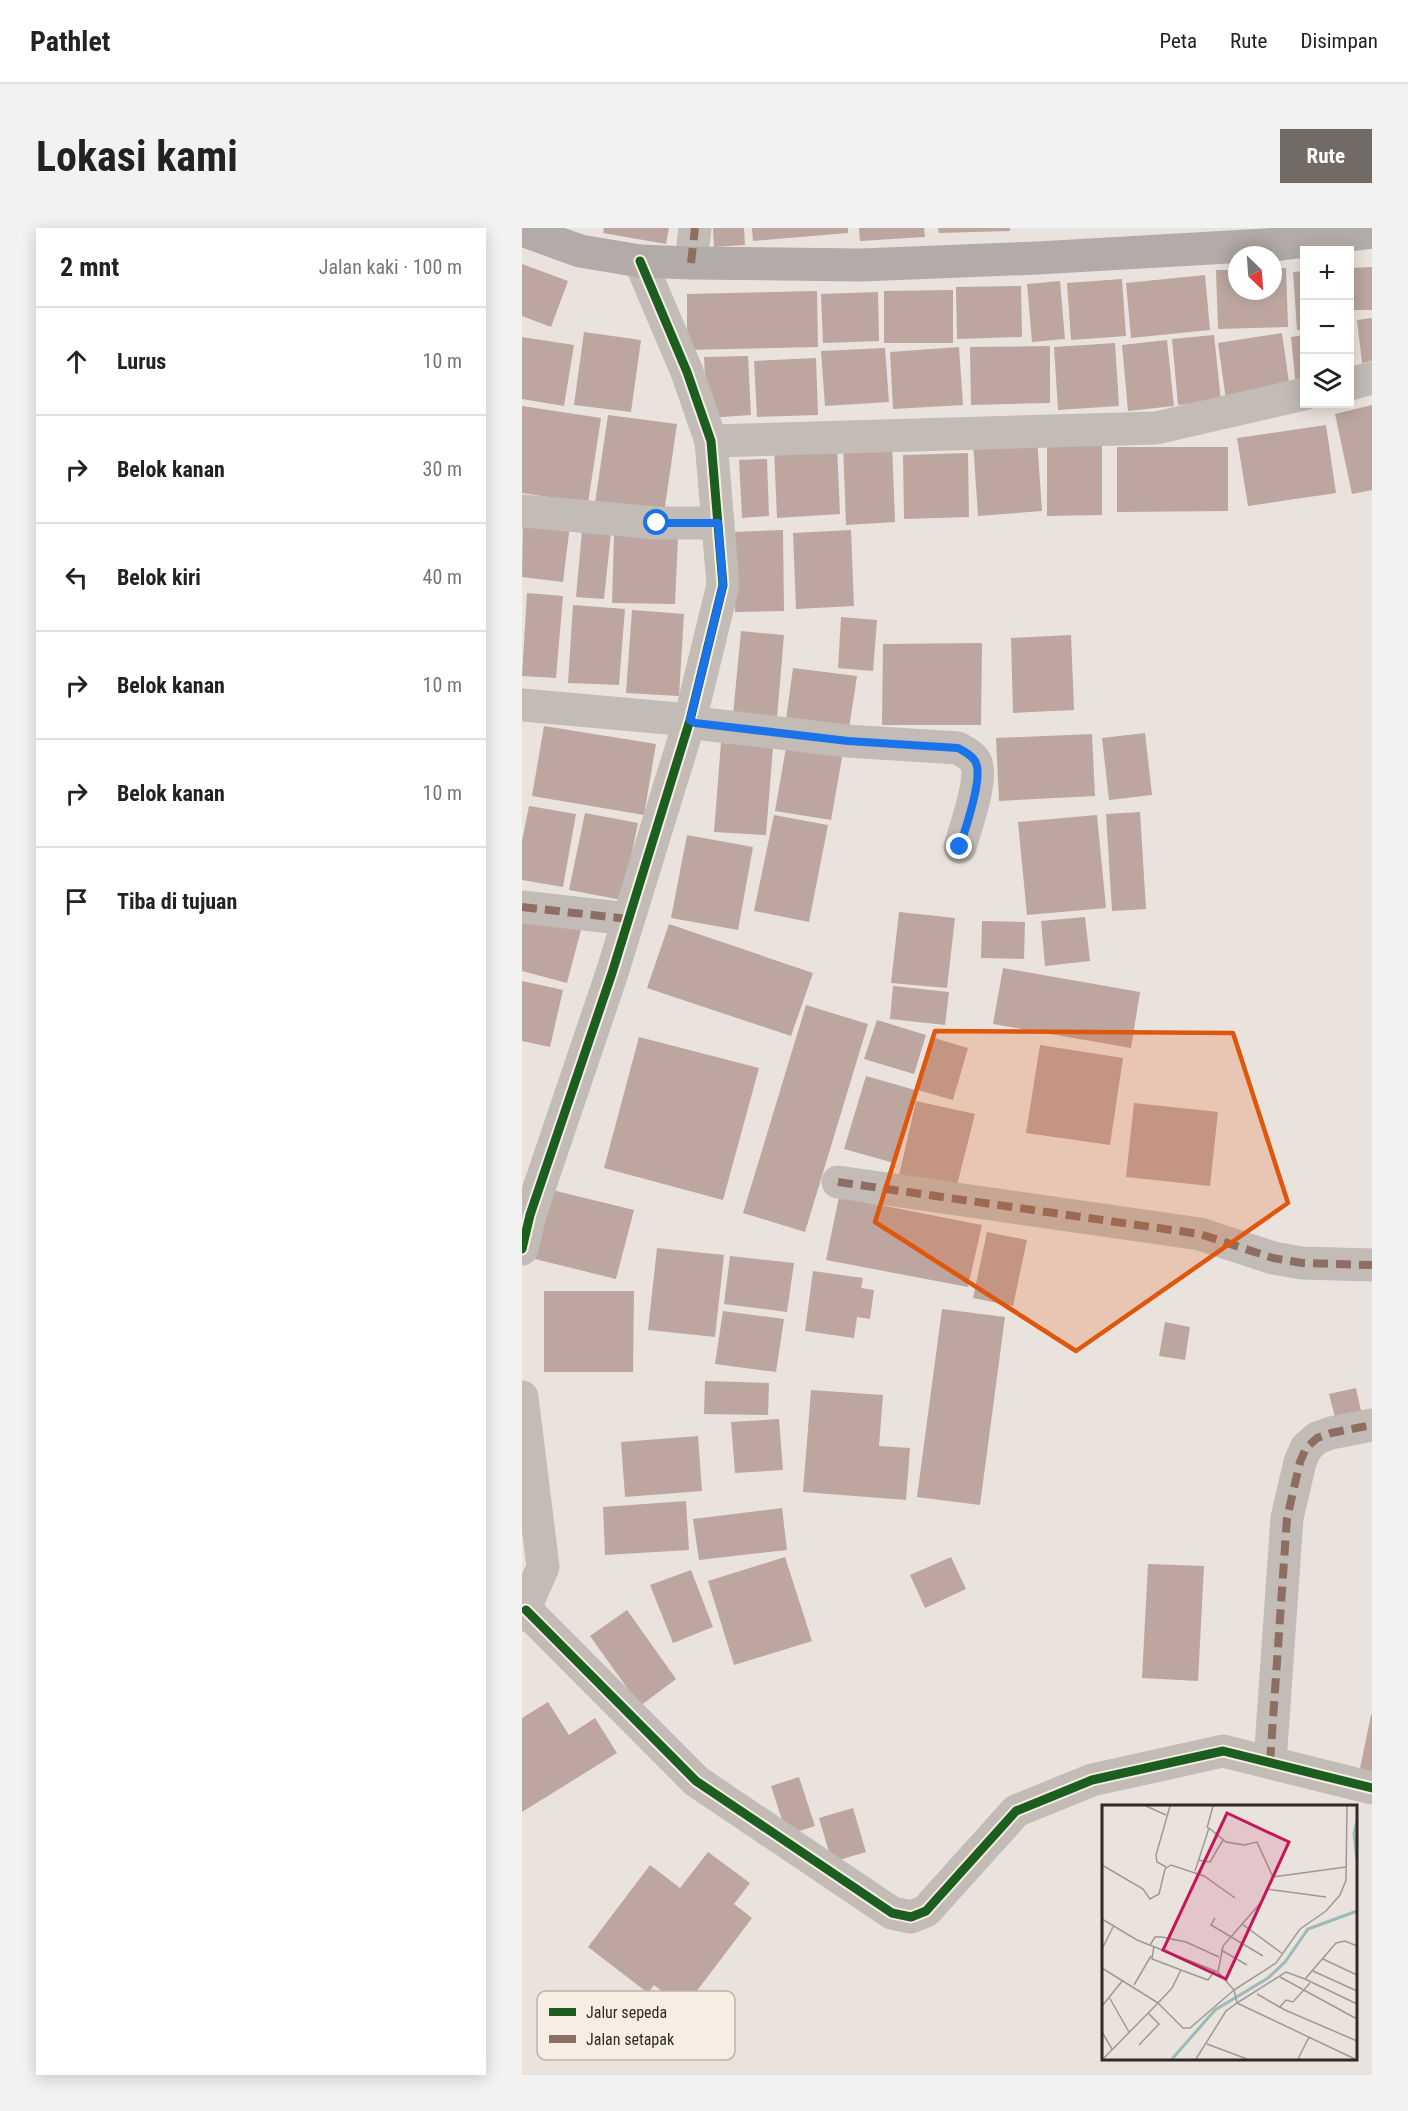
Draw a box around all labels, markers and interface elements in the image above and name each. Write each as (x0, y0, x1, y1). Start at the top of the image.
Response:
text: Pathlet (30, 25, 110, 58)
text: Peta (1159, 29, 1197, 53)
text: Rute (1230, 29, 1267, 53)
text: Disimpan (1300, 29, 1378, 53)
button: Rute (1280, 129, 1372, 183)
text: Lokasi kami (36, 132, 238, 181)
north arrow (1228, 246, 1282, 300)
map controls (1300, 246, 1354, 408)
button: + (1300, 246, 1354, 300)
text: 2 mnt (60, 252, 119, 282)
text: Jalan kaki · 100 m (319, 255, 462, 279)
button: − (1300, 300, 1354, 354)
icon: ahead (60, 345, 93, 378)
text: Lurus (117, 349, 166, 374)
text: 10 m (423, 349, 462, 373)
button: layers (1300, 354, 1354, 408)
icon: right (60, 453, 93, 486)
text: Belok kanan (117, 457, 225, 482)
text: 30 m (423, 457, 462, 481)
route start (643, 509, 669, 535)
icon: left (60, 561, 93, 594)
text: Belok kiri (117, 565, 201, 590)
text: 40 m (423, 565, 462, 589)
icon: right (60, 669, 93, 702)
text: Belok kanan (117, 673, 225, 698)
text: 10 m (423, 673, 462, 697)
icon: right (60, 777, 93, 810)
text: Belok kanan (117, 781, 225, 806)
text: 10 m (423, 781, 462, 805)
route end (946, 833, 972, 859)
icon: arrive (60, 885, 93, 918)
text: Tiba di tujuan (117, 889, 237, 914)
inset map (1102, 1805, 1357, 2060)
legend (537, 1991, 735, 2060)
text: Jalur sepeda (586, 2003, 667, 2022)
text: Jalan setapak (586, 2030, 675, 2049)

